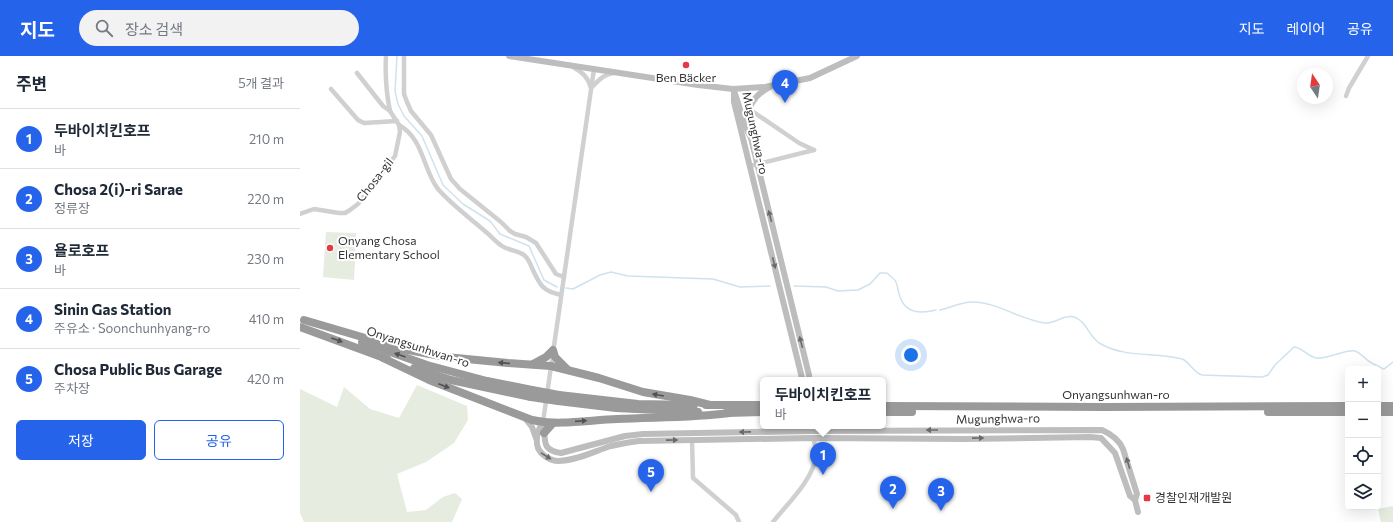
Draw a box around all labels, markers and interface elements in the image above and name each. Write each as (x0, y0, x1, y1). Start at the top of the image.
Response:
search box (79, 10, 359, 46)
icon: search (93, 17, 115, 39)
text: 지도 (20, 18, 55, 41)
text: 장소 검색 (125, 20, 183, 38)
text: 지도 (1239, 20, 1265, 37)
text: 레이어 (1287, 20, 1325, 37)
text: 공유 (1347, 20, 1373, 37)
marker: Ben Bäcker (681, 60, 691, 70)
north arrow (1297, 68, 1333, 104)
place label: Ben Bäcker (656, 70, 716, 84)
pin: 4 (772, 70, 798, 103)
text: 주변 (16, 73, 47, 94)
text: 5개 결과 (238, 75, 284, 91)
street label: Mugunghwa-ro (740, 90, 772, 175)
text: 두바이치킨호프 (54, 121, 151, 139)
text: 1 (26, 131, 32, 147)
text: 210 m (249, 131, 284, 147)
text: 바 (54, 142, 66, 158)
street label: Chosa-gil (353, 155, 396, 204)
text: Chosa 2(i)-ri Sarae (54, 180, 183, 198)
text: 2 (25, 191, 33, 207)
text: 220 m (247, 191, 284, 207)
text: 정류장 (54, 200, 90, 216)
one-way arrow (767, 210, 773, 222)
place label: Onyang Chosa Elementary School (338, 233, 440, 261)
text: 욜로호프 (54, 241, 109, 259)
marker: Onyang Chosa Elementary School (325, 243, 335, 253)
text: 3 (25, 251, 33, 267)
text: 230 m (247, 251, 284, 267)
one-way arrow (771, 257, 777, 269)
text: 바 (54, 262, 66, 278)
text: Sinin Gas Station (54, 300, 172, 318)
text: 4 (25, 311, 33, 327)
text: 410 m (249, 311, 284, 327)
text: 주유소 · Soonchunhyang-ro (54, 320, 210, 336)
street label: Onyangsunhwan-ro (365, 323, 472, 369)
one-way arrow (798, 336, 804, 348)
one-way arrow (331, 338, 343, 344)
your location (901, 345, 921, 365)
one-way arrow (393, 352, 405, 358)
text: Chosa Public Bus Garage (54, 360, 222, 378)
one-way arrow (498, 360, 510, 366)
map controls (1345, 366, 1381, 510)
button: + (1345, 366, 1381, 402)
text: 5 (25, 371, 33, 387)
text: 420 m (247, 371, 284, 387)
popup (760, 377, 886, 429)
text: 주차장 (54, 380, 90, 396)
one-way arrow (438, 383, 450, 389)
text: 두바이치킨호프 (775, 385, 871, 403)
street label: Onyangsunhwan-ro (1062, 387, 1170, 401)
one-way arrow (652, 391, 665, 397)
button: − (1345, 402, 1381, 438)
text: 바 (775, 406, 787, 422)
street label: Mugunghwa-ro (956, 410, 1040, 426)
one-way arrow (575, 418, 587, 425)
button: 저장 (16, 420, 146, 460)
button: 공유 (154, 420, 284, 460)
one-way arrow (925, 427, 938, 433)
one-way arrow (738, 429, 751, 435)
one-way arrow (972, 435, 985, 441)
one-way arrow (666, 437, 678, 444)
button: locate (1345, 438, 1381, 474)
pin: 1 (810, 442, 836, 475)
one-way arrow (541, 452, 552, 459)
one-way arrow (1125, 456, 1131, 468)
pin: 5 (638, 459, 664, 492)
button: layers (1345, 474, 1381, 510)
pin: 2 (880, 476, 906, 509)
pin: 3 (928, 478, 954, 511)
place label: 경찰인재개발원 (1155, 490, 1232, 504)
marker: 경찰인재개발원 (1142, 493, 1152, 503)

